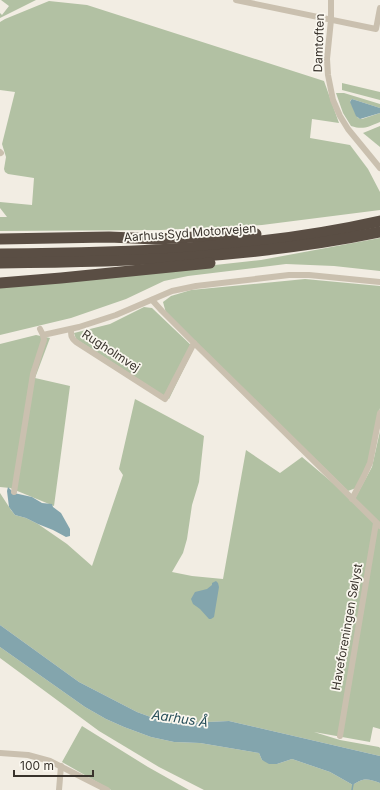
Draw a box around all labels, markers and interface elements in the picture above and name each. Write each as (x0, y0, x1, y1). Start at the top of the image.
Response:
street label: Damtoften (310, 13, 327, 73)
street label: Aarhus Syd Motorvejen (123, 220, 257, 245)
street label: Rugholmvej (79, 326, 143, 375)
street label: Haveforeningen Sølyst (328, 562, 365, 691)
water label: Aarhus Å (150, 705, 209, 730)
scale bar (14, 752, 93, 778)
text: 100 m (20, 758, 54, 773)

